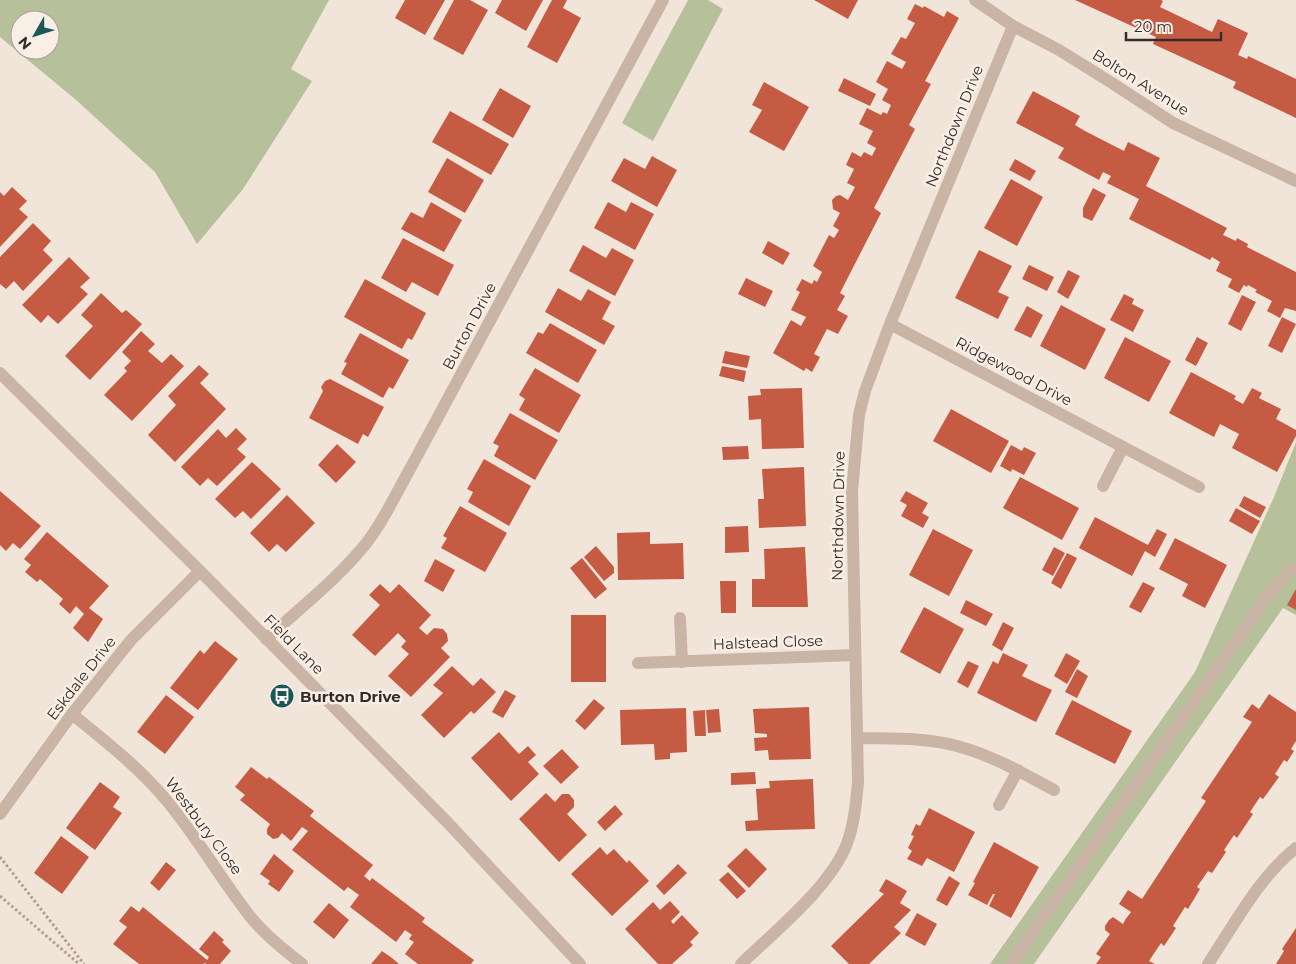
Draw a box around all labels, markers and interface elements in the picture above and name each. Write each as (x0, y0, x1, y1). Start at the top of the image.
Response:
north arrow (10, 10, 60, 60)
scale bar (1126, 10, 1221, 42)
text: 20 m (1134, 17, 1172, 36)
text: N (14, 33, 35, 53)
street label: Bolton Avenue (1089, 45, 1193, 119)
street label: Northdown Drive (921, 62, 987, 190)
street label: Burton Drive (438, 279, 500, 373)
street label: Ridgewood Drive (952, 332, 1076, 410)
street label: Northdown Drive (827, 451, 849, 581)
street label: Field Lane (260, 610, 328, 678)
street label: Halstead Close (712, 631, 824, 653)
street label: Eskdale Drive (42, 632, 120, 724)
bus stop icon: Burton Drive (269, 683, 295, 709)
place label: Burton Drive (300, 687, 401, 706)
street label: Westbury Close (161, 774, 247, 878)

